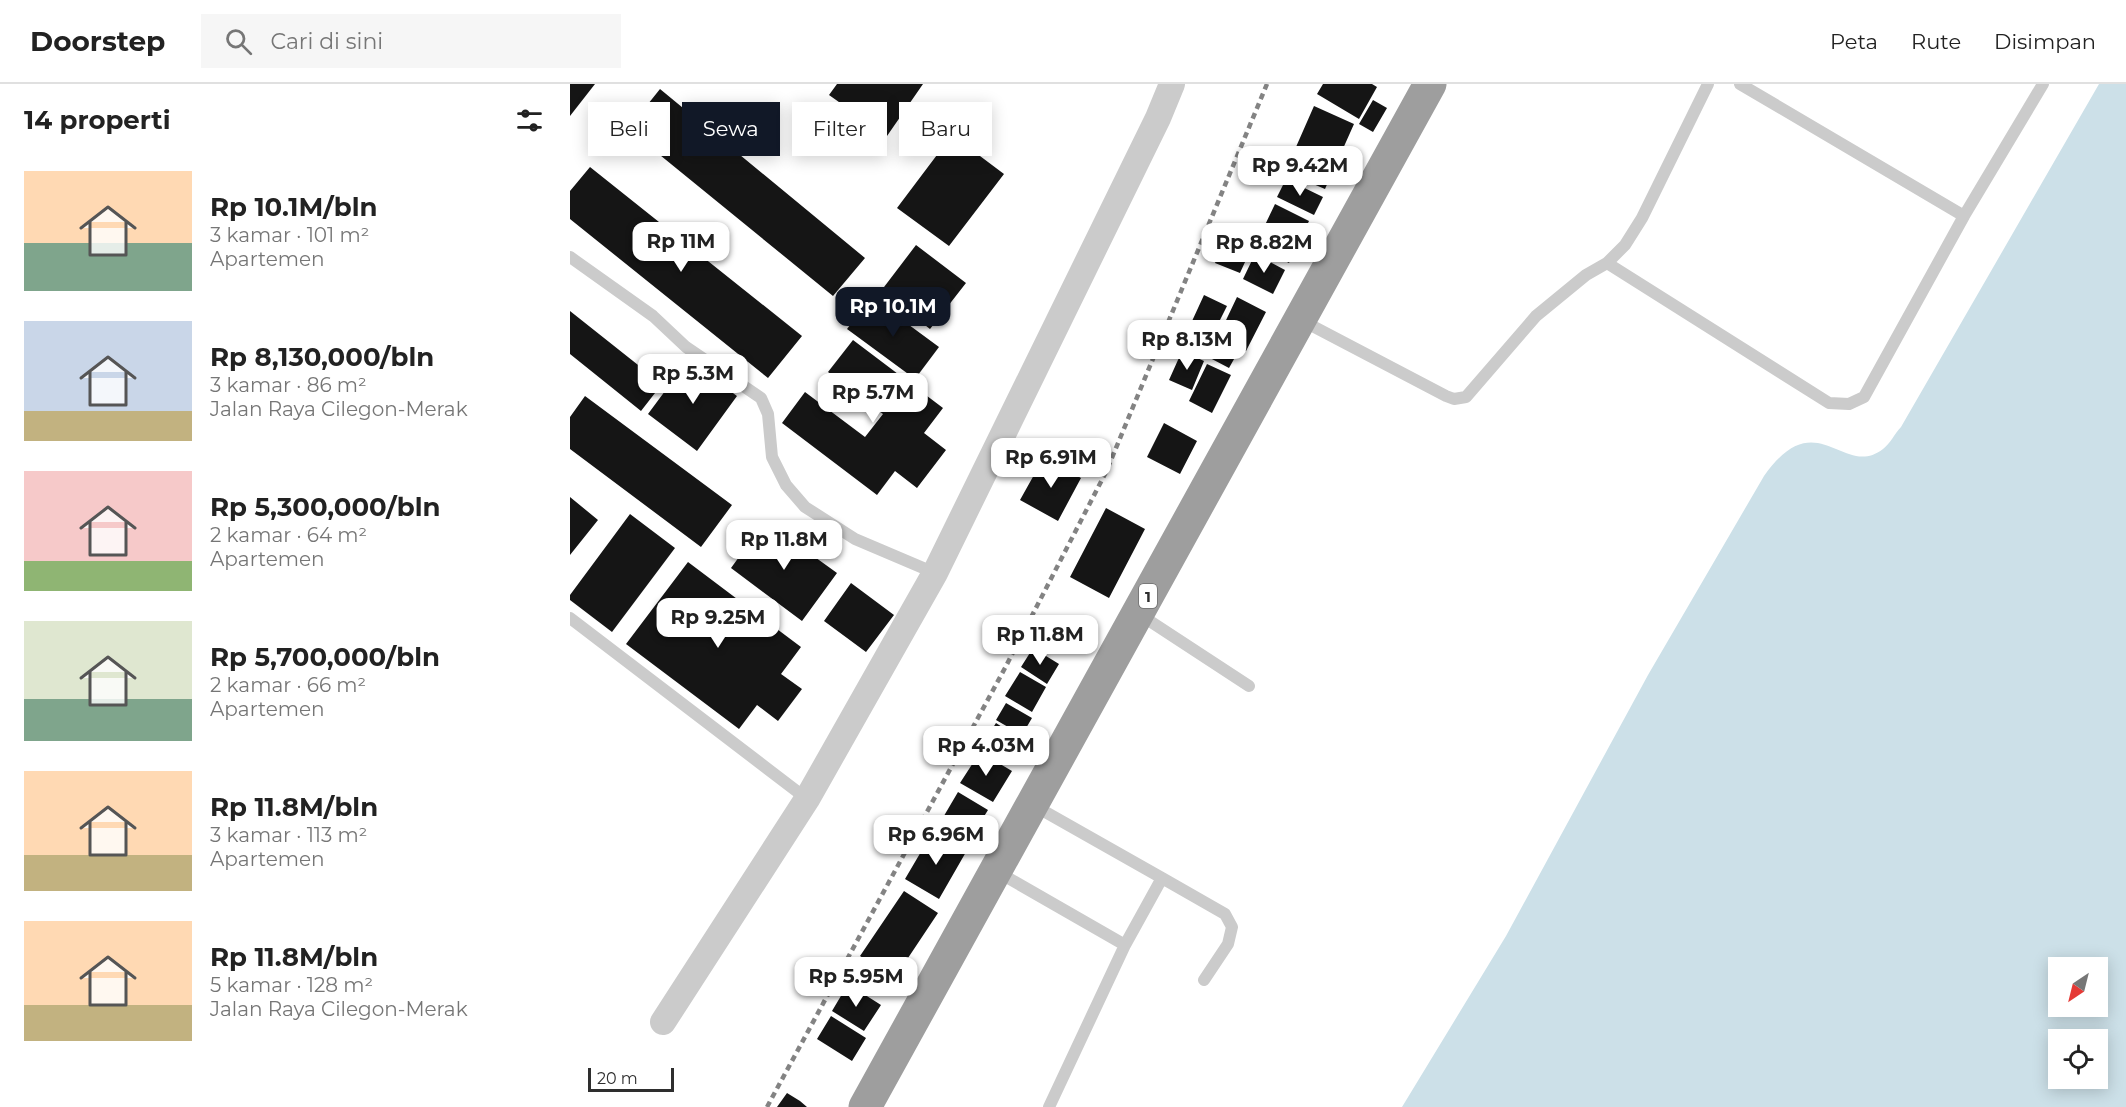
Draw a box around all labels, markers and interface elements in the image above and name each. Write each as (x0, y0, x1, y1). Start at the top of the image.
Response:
search box (201, 14, 621, 68)
text: Doorstep (30, 24, 165, 58)
icon: search (222, 25, 255, 58)
text: Cari di sini (270, 28, 383, 55)
text: Peta (1830, 29, 1878, 54)
text: Rute (1911, 29, 1961, 54)
text: Disimpan (1994, 29, 2096, 54)
chip: Beli (588, 102, 670, 156)
chip: Sewa (682, 102, 780, 156)
chip: Filter (792, 102, 887, 156)
chip: Baru (899, 102, 992, 156)
text: 14 properti (24, 104, 171, 136)
icon: filters (513, 104, 546, 137)
pin: Rp 9.42M (1238, 146, 1362, 197)
text: Rp 9.42M (1252, 153, 1348, 177)
text: Rp 10.1M/bln (210, 191, 378, 223)
icon: home (72, 195, 144, 267)
pin: Rp 11M (632, 222, 730, 273)
text: 3 kamar · 101 m² (210, 223, 369, 247)
pin: Rp 8.82M (1202, 223, 1326, 274)
text: Rp 11M (647, 229, 715, 253)
text: Rp 8.82M (1215, 230, 1313, 254)
text: Apartemen (210, 247, 325, 271)
pin: Rp 10.1M (831, 287, 955, 338)
text: Rp 10.1M (849, 294, 937, 318)
pin: Rp 8.13M (1125, 320, 1249, 371)
text: Rp 8.13M (1141, 327, 1233, 351)
text: Rp 8,130,000/bln (210, 341, 434, 373)
icon: home (72, 345, 144, 417)
pin: Rp 5.3M (638, 354, 748, 405)
text: Rp 5.3M (652, 361, 734, 385)
text: 3 kamar · 86 m² (210, 373, 367, 397)
pin: Rp 5.7M (818, 373, 928, 424)
text: Rp 5.7M (832, 380, 914, 404)
text: Jalan Raya Cilegon-Merak (210, 397, 468, 421)
pin: Rp 6.91M (989, 438, 1113, 489)
text: Rp 6.91M (1005, 445, 1097, 469)
text: Rp 5,300,000/bln (210, 491, 441, 523)
icon: home (72, 495, 144, 567)
pin: Rp 11.8M (722, 520, 846, 571)
text: 2 kamar · 64 m² (210, 523, 367, 547)
text: Rp 11.8M (740, 527, 828, 551)
text: Apartemen (210, 547, 325, 571)
road number: 1 (1139, 584, 1157, 608)
pin: Rp 9.25M (656, 598, 780, 649)
text: Rp 9.25M (671, 605, 765, 629)
pin: Rp 11.8M (978, 615, 1102, 666)
text: Rp 11.8M (996, 622, 1084, 646)
text: Rp 5,700,000/bln (210, 641, 440, 673)
icon: home (72, 645, 144, 717)
text: 2 kamar · 66 m² (210, 673, 366, 697)
text: Apartemen (210, 697, 325, 721)
pin: Rp 4.03M (924, 726, 1048, 777)
text: Rp 4.03M (937, 733, 1035, 757)
text: Rp 11.8M/bln (210, 791, 378, 823)
icon: home (72, 795, 144, 867)
pin: Rp 6.96M (874, 815, 998, 866)
text: Rp 6.96M (888, 822, 984, 846)
text: 3 kamar · 113 m² (210, 823, 367, 847)
text: Apartemen (210, 847, 325, 871)
text: Rp 11.8M/bln (210, 941, 378, 973)
icon: home (72, 945, 144, 1017)
pin: Rp 5.95M (794, 957, 918, 1008)
north arrow (2048, 957, 2108, 1017)
map controls (2048, 957, 2108, 1089)
text: Rp 5.95M (808, 964, 904, 988)
text: 5 kamar · 128 m² (210, 973, 373, 997)
text: Jalan Raya Cilegon-Merak (210, 997, 468, 1021)
button: locate (2048, 1029, 2108, 1089)
scale bar (588, 1065, 674, 1092)
text: 20 m (597, 1069, 638, 1088)

